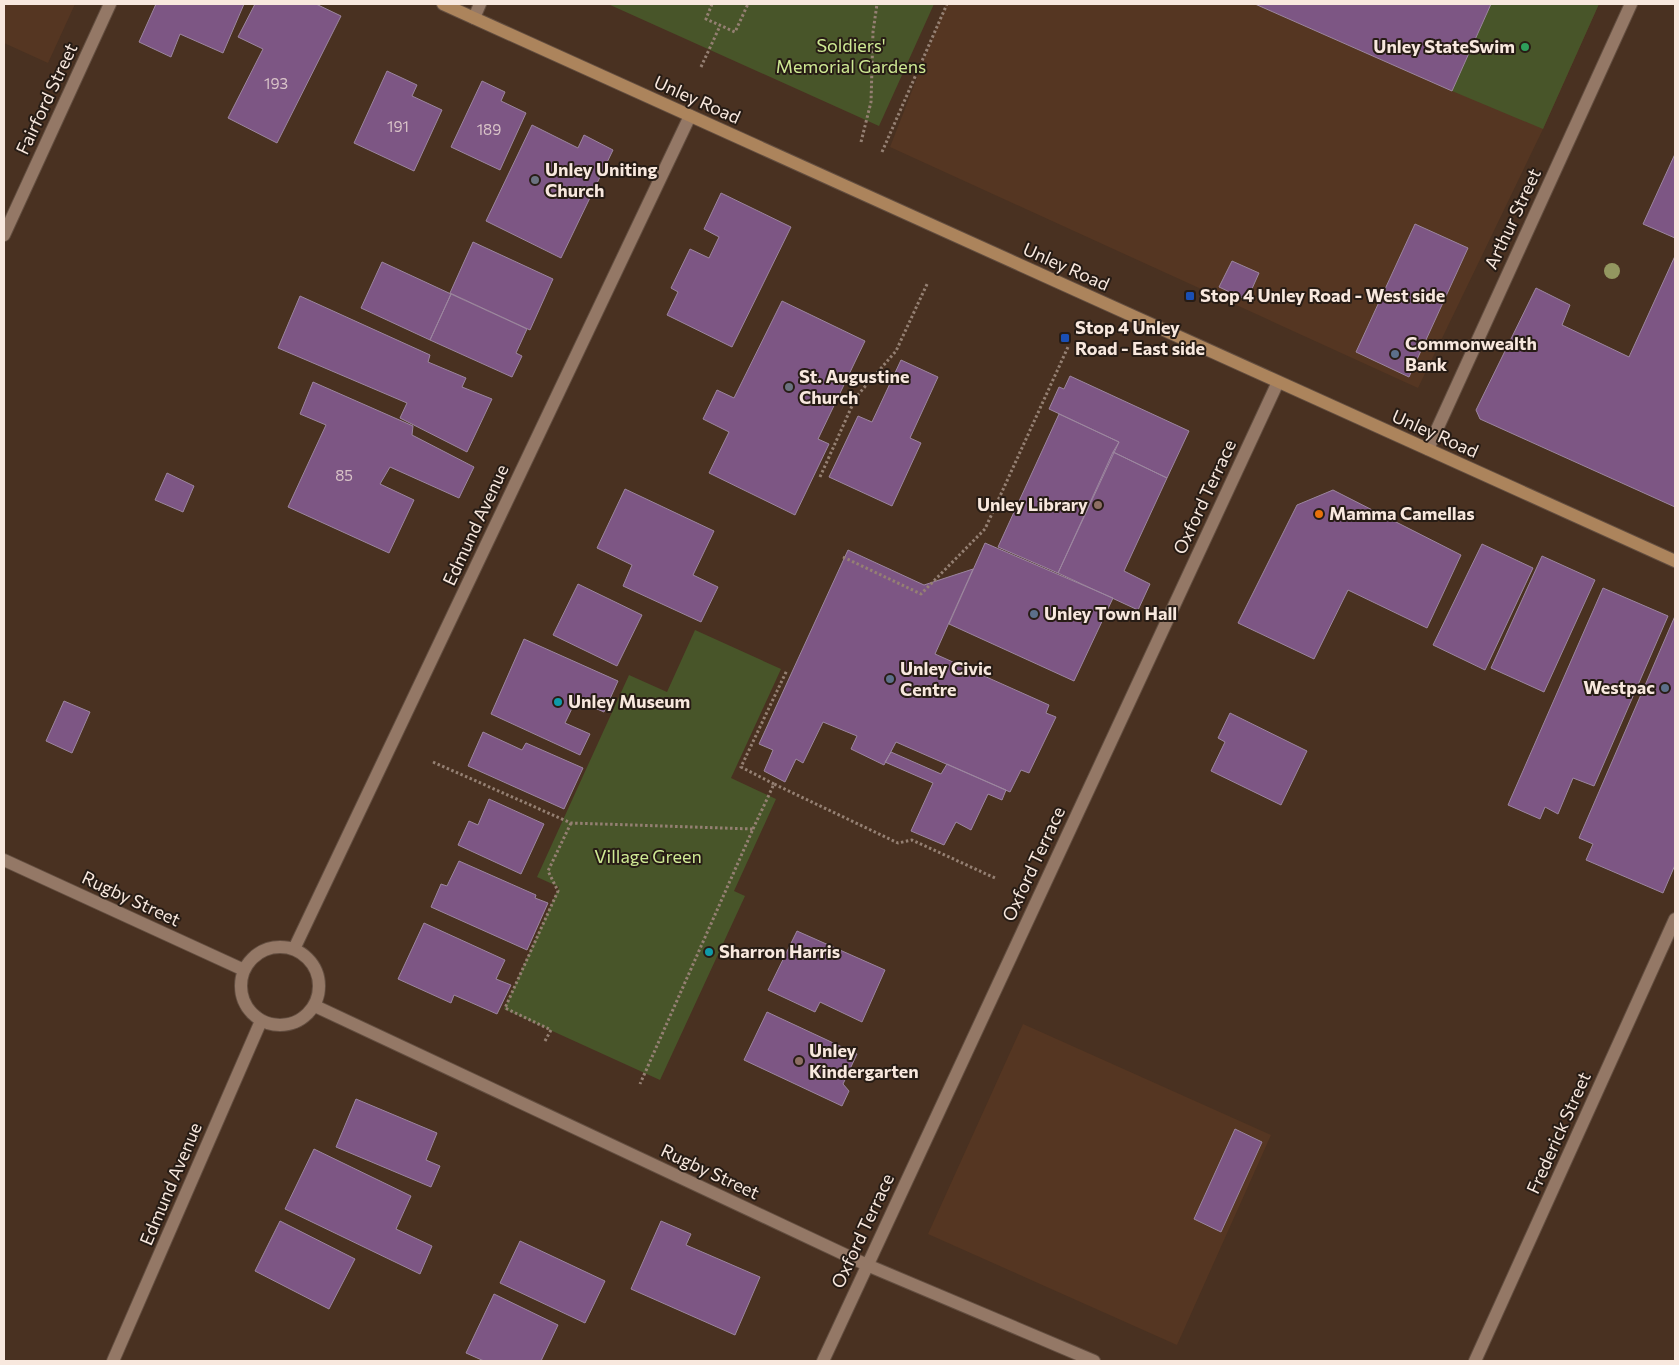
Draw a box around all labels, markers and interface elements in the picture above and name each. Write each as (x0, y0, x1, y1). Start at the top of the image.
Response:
park label: Soldiers' Memorial Gardens (776, 34, 926, 77)
place label: Unley StateSwim (1373, 35, 1515, 57)
street label: Fairford Street (11, 39, 81, 158)
marker: Unley StateSwim (1519, 41, 1531, 53)
street label: Unley Road (651, 70, 744, 128)
house number: 193 (264, 74, 288, 92)
house number: 191 (387, 117, 409, 135)
house number: 189 (477, 120, 501, 138)
place label: Unley Uniting Church (545, 158, 658, 201)
street label: Arthur Street (1479, 165, 1545, 273)
marker: Unley Uniting Church (529, 174, 541, 186)
street label: Unley Road (1020, 237, 1113, 295)
place label: Stop 4 Unley Road - West side (1200, 284, 1445, 306)
marker: Stop 4 Unley Road - West side (1184, 290, 1196, 302)
place label: Stop 4 Unley Road - East side (1075, 316, 1205, 359)
marker: Stop 4 Unley Road - East side (1059, 332, 1071, 344)
place label: Commonwealth Bank (1405, 332, 1537, 375)
marker: Commonwealth Bank (1389, 348, 1401, 360)
place label: St. Augustine Church (799, 365, 909, 408)
marker: St. Augustine Church (783, 381, 795, 393)
street label: Unley Road (1389, 404, 1482, 462)
street label: Oxford Terrace (1168, 436, 1240, 557)
street label: Edmund Avenue (437, 461, 513, 589)
house number: 85 (335, 466, 353, 484)
place label: Unley Library (977, 493, 1088, 515)
marker: Unley Library (1092, 499, 1104, 511)
place label: Mamma Camellas (1329, 502, 1475, 524)
marker: Mamma Camellas (1313, 508, 1325, 520)
place label: Unley Town Hall (1044, 602, 1177, 624)
marker: Unley Town Hall (1028, 608, 1040, 620)
place label: Unley Civic Centre (900, 657, 992, 700)
marker: Unley Civic Centre (884, 673, 896, 685)
place label: Westpac (1583, 676, 1655, 698)
marker: Westpac (1659, 682, 1671, 694)
place label: Unley Museum (568, 690, 690, 712)
marker: Unley Museum (552, 696, 564, 708)
street label: Oxford Terrace (997, 803, 1069, 924)
park label: Village Green (594, 845, 702, 867)
street label: Rugby Street (79, 866, 184, 930)
place label: Sharron Harris (719, 940, 840, 962)
marker: Sharron Harris (703, 946, 715, 958)
place label: Unley Kindergarten (809, 1039, 919, 1082)
marker: Unley Kindergarten (793, 1055, 805, 1067)
street label: Frederick Street (1521, 1068, 1595, 1197)
street label: Edmund Avenue (134, 1119, 206, 1248)
street label: Rugby Street (658, 1139, 763, 1203)
street label: Oxford Terrace (826, 1170, 898, 1291)

